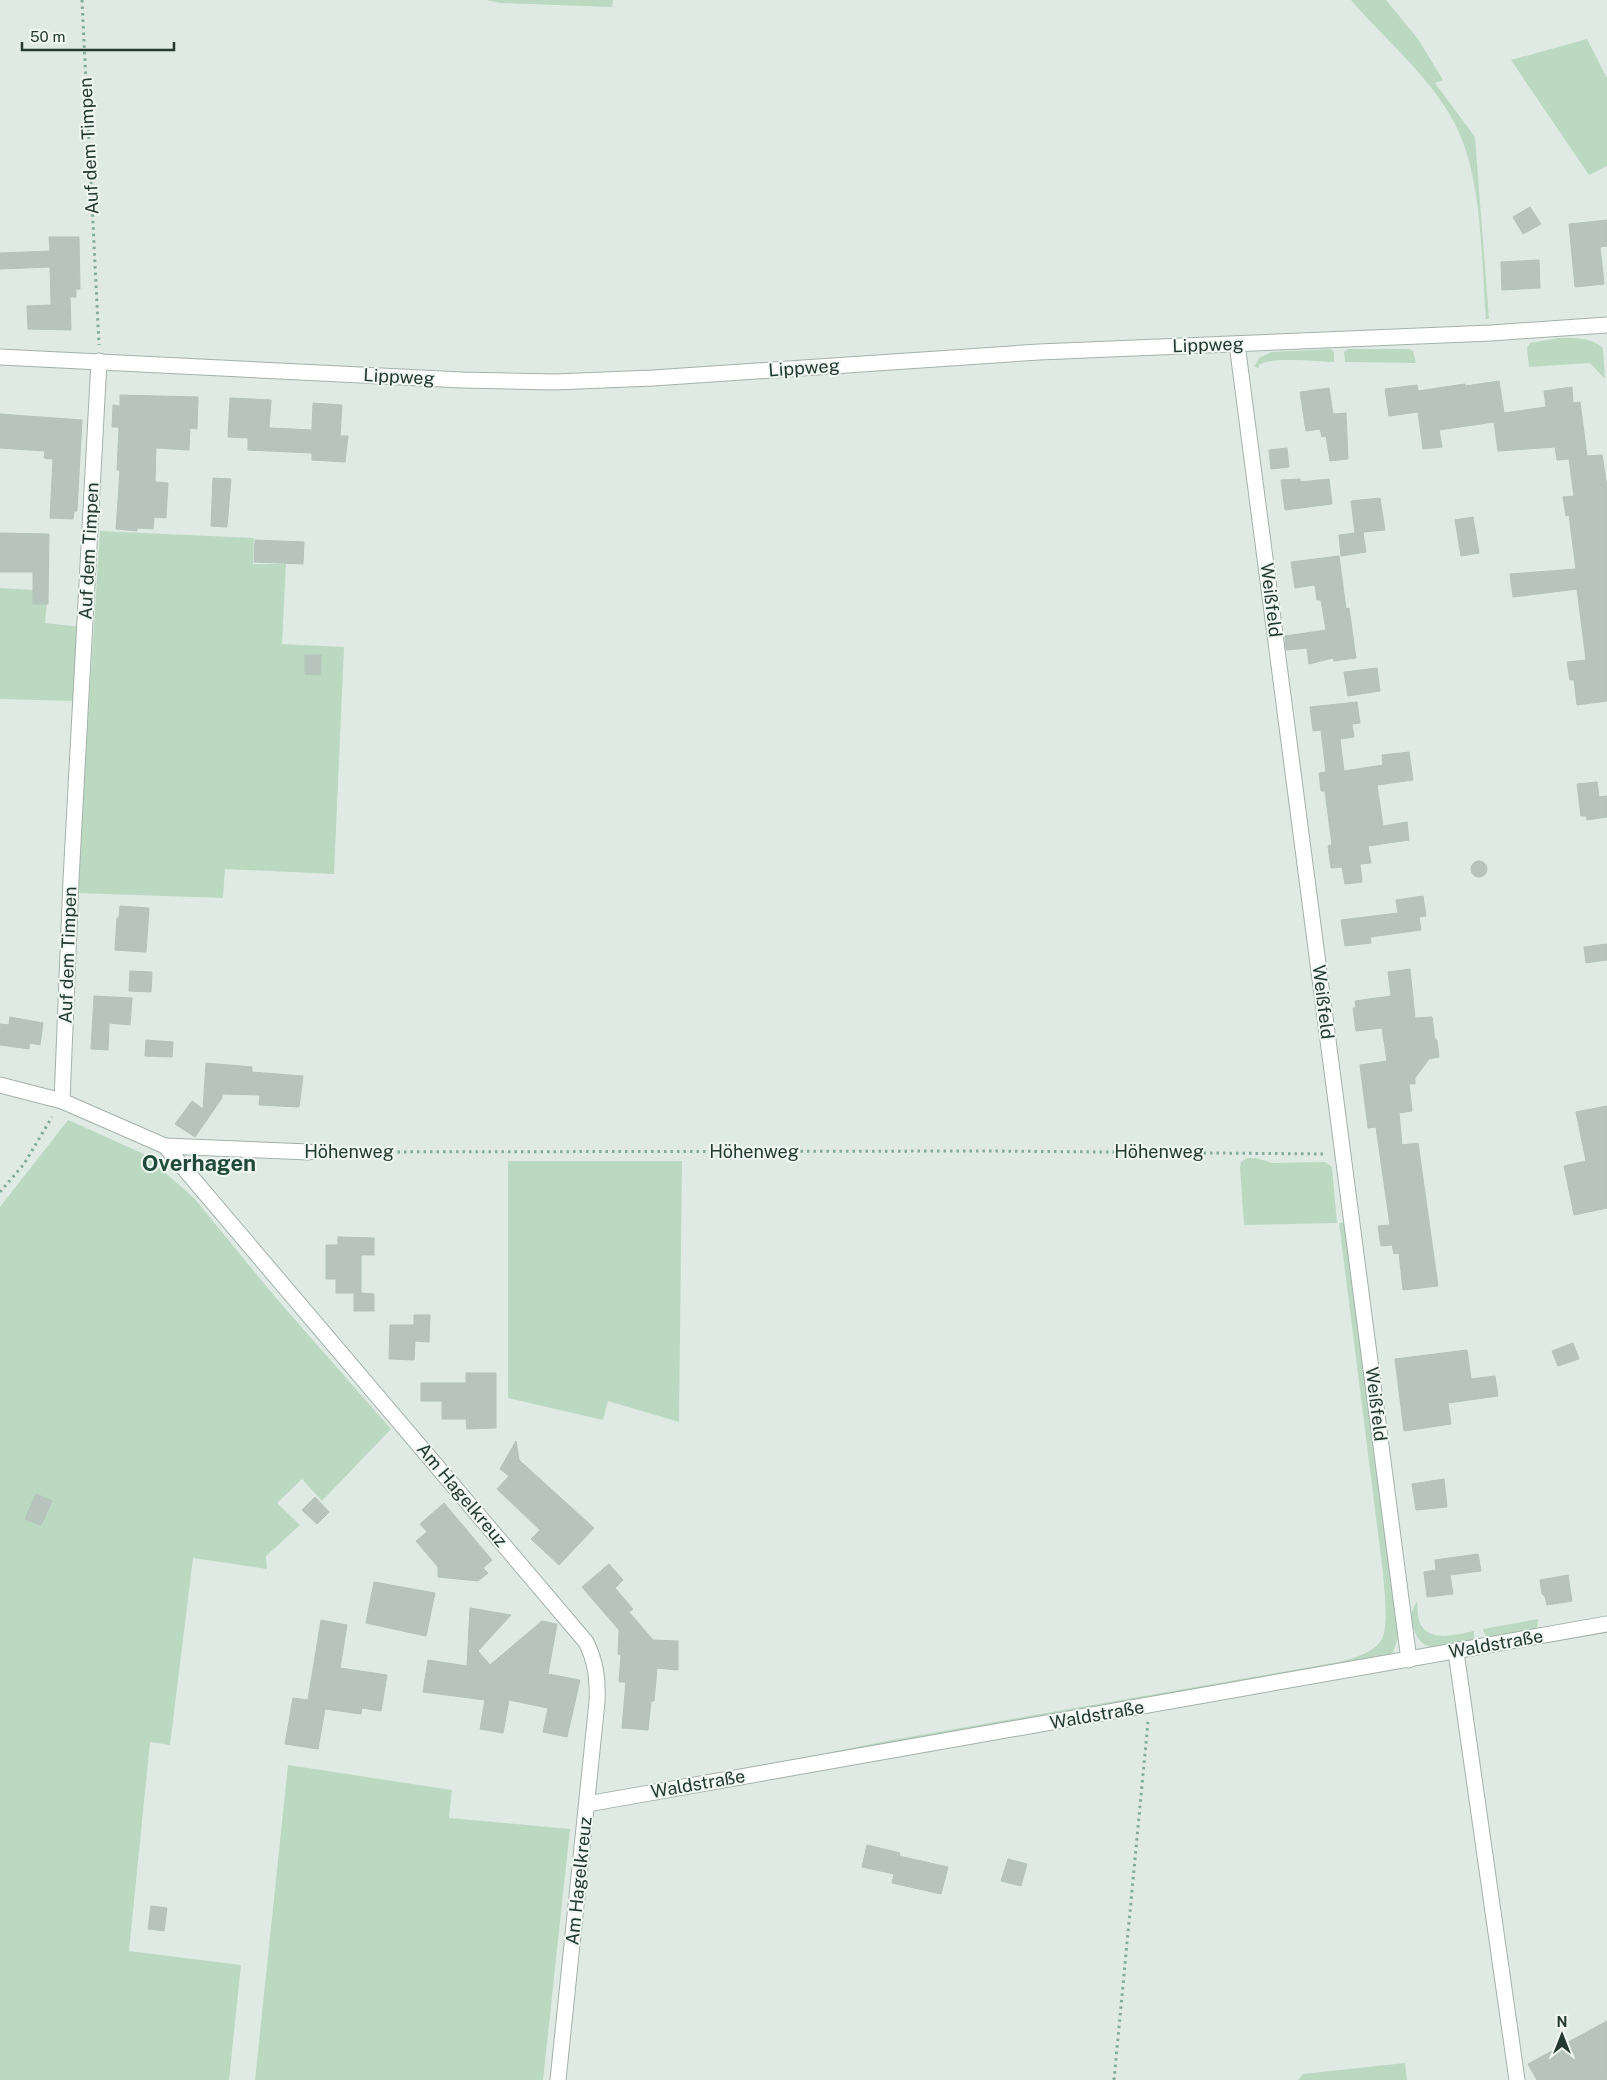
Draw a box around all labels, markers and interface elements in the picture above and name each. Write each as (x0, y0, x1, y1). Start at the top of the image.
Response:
scale bar (22, 20, 175, 52)
text: 50 m (30, 28, 65, 45)
street label: Auf dem Timpen (74, 77, 103, 215)
street label: Lippweg (1172, 333, 1244, 356)
street label: Lippweg (768, 355, 840, 380)
street label: Lippweg (363, 364, 435, 389)
street label: Auf dem Timpen (74, 482, 103, 620)
street label: Weißfeld (1257, 562, 1286, 638)
street label: Auf dem Timpen (55, 886, 80, 1024)
street label: Weißfeld (1309, 964, 1338, 1040)
street label: Höhenweg (304, 1141, 394, 1162)
street label: Höhenweg (709, 1141, 799, 1162)
street label: Höhenweg (1114, 1141, 1204, 1162)
district label: Overhagen (142, 1150, 256, 1176)
street label: Weißfeld (1362, 1366, 1391, 1442)
street label: Am Hagelkreuz (413, 1438, 512, 1551)
street label: Waldstraße (1447, 1625, 1545, 1662)
street label: Waldstraße (1048, 1696, 1146, 1733)
street label: Waldstraße (649, 1765, 747, 1802)
street label: Am Hagelkreuz (561, 1816, 596, 1946)
north arrow (1537, 2010, 1587, 2060)
text: N (1557, 2014, 1567, 2030)

